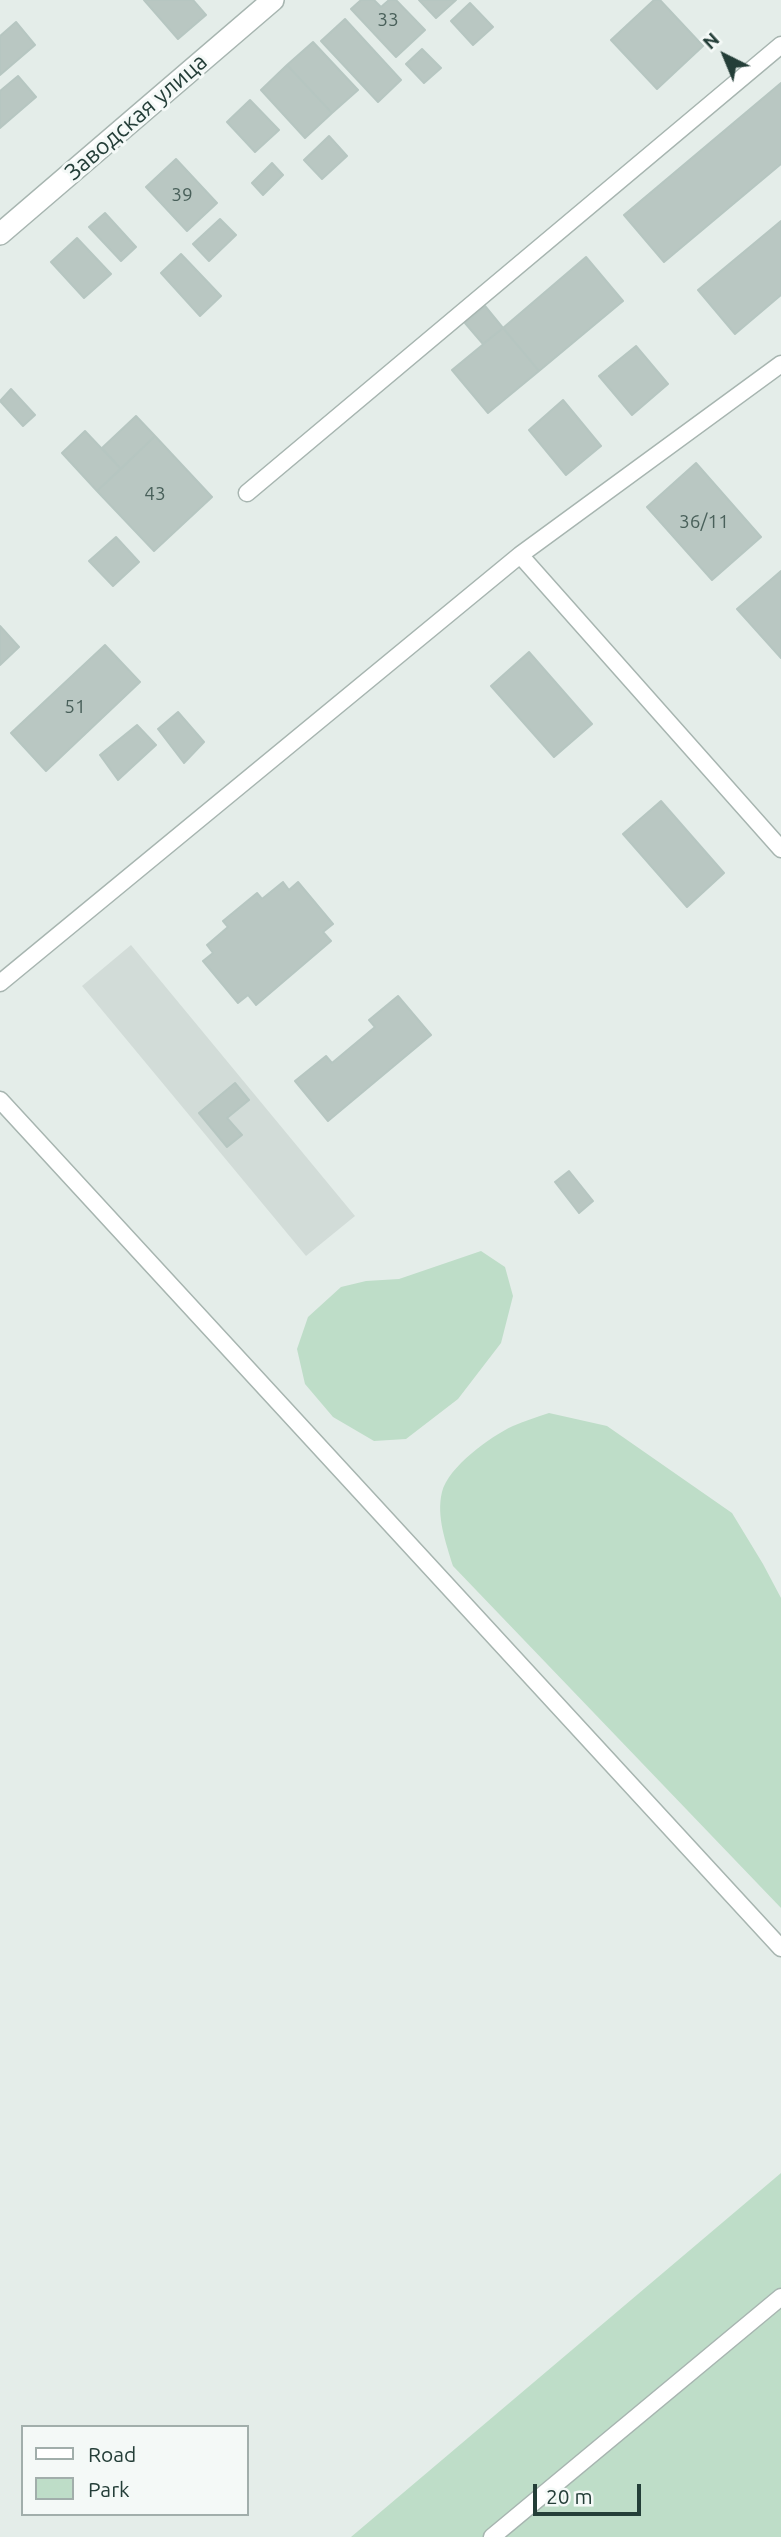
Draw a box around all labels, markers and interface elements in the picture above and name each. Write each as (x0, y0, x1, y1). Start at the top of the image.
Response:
house number: 33 (377, 9, 399, 31)
north arrow (690, 21, 760, 91)
text: N (698, 28, 723, 54)
street label: Заводская улица (59, 48, 213, 186)
house number: 39 (171, 184, 193, 206)
house number: 43 (144, 483, 166, 505)
house number: 36/11 (679, 511, 729, 533)
house number: 51 (64, 696, 86, 718)
legend (21, 2425, 248, 2516)
text: Road (88, 2442, 136, 2466)
scale bar (536, 2470, 644, 2514)
text: Park (88, 2477, 130, 2501)
text: 20 m (546, 2484, 593, 2508)

